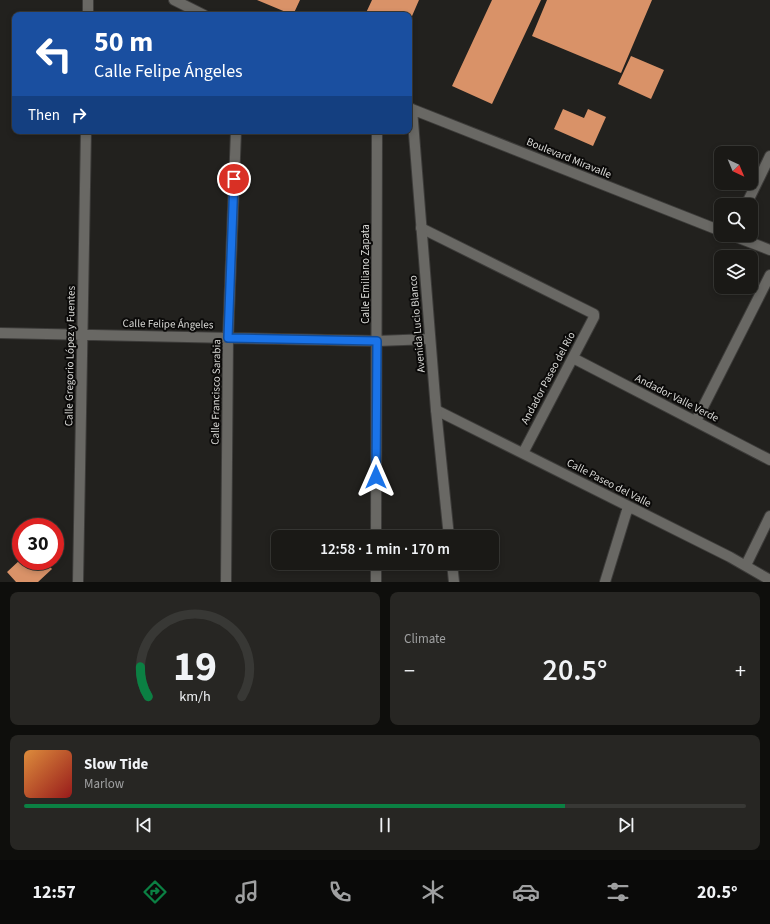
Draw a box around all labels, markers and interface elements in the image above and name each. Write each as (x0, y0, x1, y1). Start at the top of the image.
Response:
text: 50 m (94, 22, 153, 62)
icon: left (28, 28, 80, 80)
text: Calle Felipe Ángeles (94, 59, 243, 84)
icon: right (68, 104, 90, 126)
text: Then (28, 105, 60, 126)
street label: Boulevard Miravalle (524, 134, 614, 182)
north arrow (714, 146, 758, 190)
map controls (714, 146, 758, 294)
pin (217, 162, 251, 196)
icon: arrive (223, 168, 245, 190)
button: search (714, 198, 758, 242)
street label: Calle Emiliano Zapata (358, 224, 373, 324)
button: layers (714, 250, 758, 294)
street label: Avenida Lucio Blanco (405, 275, 429, 373)
street label: Calle Gregorio López y Fuentes (61, 285, 79, 426)
street label: Calle Felipe Ángeles (122, 316, 214, 332)
street label: Andador Paseo del Río (517, 329, 579, 427)
street label: Calle Francisco Sarabia (208, 339, 224, 445)
street label: Andador Valle Verde (633, 370, 722, 426)
street label: Calle Paseo del Valle (564, 455, 654, 511)
position arrow (355, 456, 397, 498)
speed limit sign: 30 (12, 518, 64, 570)
text: 12:58 · 1 min · 170 m (320, 539, 450, 560)
text: Climate (404, 630, 446, 648)
text: 19 (173, 636, 217, 696)
text: 20.5° (543, 649, 607, 692)
text: − (404, 655, 415, 687)
text: + (735, 655, 746, 687)
text: km/h (179, 685, 211, 706)
text: Slow Tide (84, 754, 148, 775)
text: Marlow (84, 775, 124, 793)
icon: previous (133, 814, 155, 836)
icon: pause (374, 814, 396, 836)
icon: next (615, 814, 637, 836)
icon: directions (141, 878, 169, 906)
icon: music (233, 878, 261, 906)
icon: phone (326, 878, 354, 906)
icon: climate (419, 878, 447, 906)
icon: car (512, 878, 540, 906)
icon: filters (604, 878, 632, 906)
text: 12:57 (32, 880, 76, 905)
text: 20.5° (697, 880, 738, 905)

